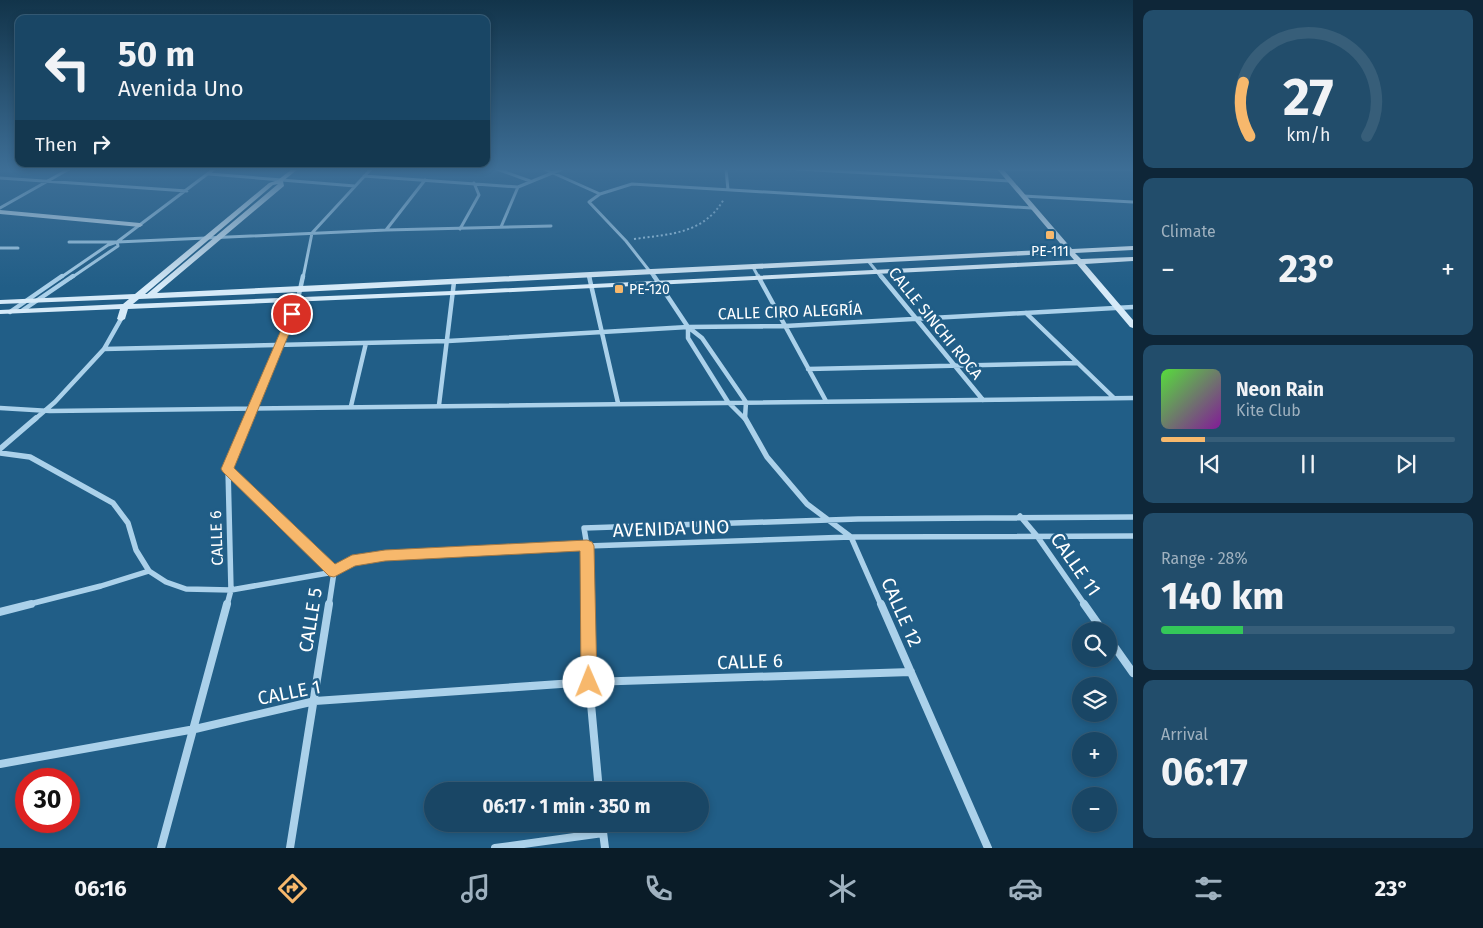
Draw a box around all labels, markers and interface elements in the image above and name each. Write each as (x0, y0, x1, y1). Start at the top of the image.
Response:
text: 50 m (118, 33, 195, 75)
icon: left (35, 35, 100, 100)
text: 27 (1283, 66, 1333, 129)
text: Avenida Uno (118, 75, 244, 102)
text: km/h (1286, 124, 1330, 146)
icon: right (87, 130, 115, 158)
text: Then (35, 133, 77, 156)
text: Climate (1161, 222, 1216, 241)
marker: PE-111 (1044, 229, 1056, 241)
place label: PE-111 (1031, 243, 1069, 260)
text: 23° (1279, 246, 1338, 292)
text: − (1161, 253, 1175, 286)
text: + (1441, 253, 1455, 286)
street label: CALLE SINCHI ROCA (885, 263, 987, 384)
place label: PE-120 (629, 281, 670, 298)
marker: PE-120 (613, 283, 625, 295)
pin (271, 293, 313, 335)
street label: CALLE CIRO ALEGRÍA (717, 298, 863, 324)
icon: arrive (278, 300, 306, 328)
text: Neon Rain (1236, 378, 1324, 401)
text: Kite Club (1236, 401, 1301, 420)
icon: previous (1196, 450, 1224, 478)
icon: pause (1294, 450, 1322, 478)
icon: next (1392, 450, 1420, 478)
street label: CALLE 6 (206, 510, 227, 566)
street label: AVENIDA UNO (612, 515, 730, 542)
street label: CALLE 11 (1046, 528, 1106, 600)
text: Range · 28% (1161, 549, 1248, 568)
text: 140 km (1161, 573, 1284, 619)
street label: CALLE 12 (876, 574, 927, 650)
street label: CALLE 5 (294, 586, 327, 654)
map controls (1072, 622, 1117, 832)
button: search (1072, 622, 1117, 667)
street label: CALLE 6 (717, 649, 783, 674)
position arrow (562, 655, 614, 707)
street label: CALLE 1 (256, 675, 323, 710)
button: layers (1072, 677, 1117, 722)
text: Arrival (1161, 725, 1208, 744)
button: + (1072, 732, 1117, 777)
text: 06:17 (1161, 749, 1248, 795)
speed limit sign: 30 (15, 768, 80, 833)
button: − (1072, 787, 1117, 832)
text: 06:17 · 1 min · 350 m (482, 795, 651, 818)
icon: directions (275, 871, 310, 906)
icon: music (458, 871, 493, 906)
icon: phone (641, 871, 676, 906)
icon: climate (825, 871, 860, 906)
icon: car (1008, 871, 1043, 906)
icon: filters (1191, 871, 1226, 906)
text: 06:16 (74, 875, 127, 902)
text: 23° (1375, 875, 1409, 902)

